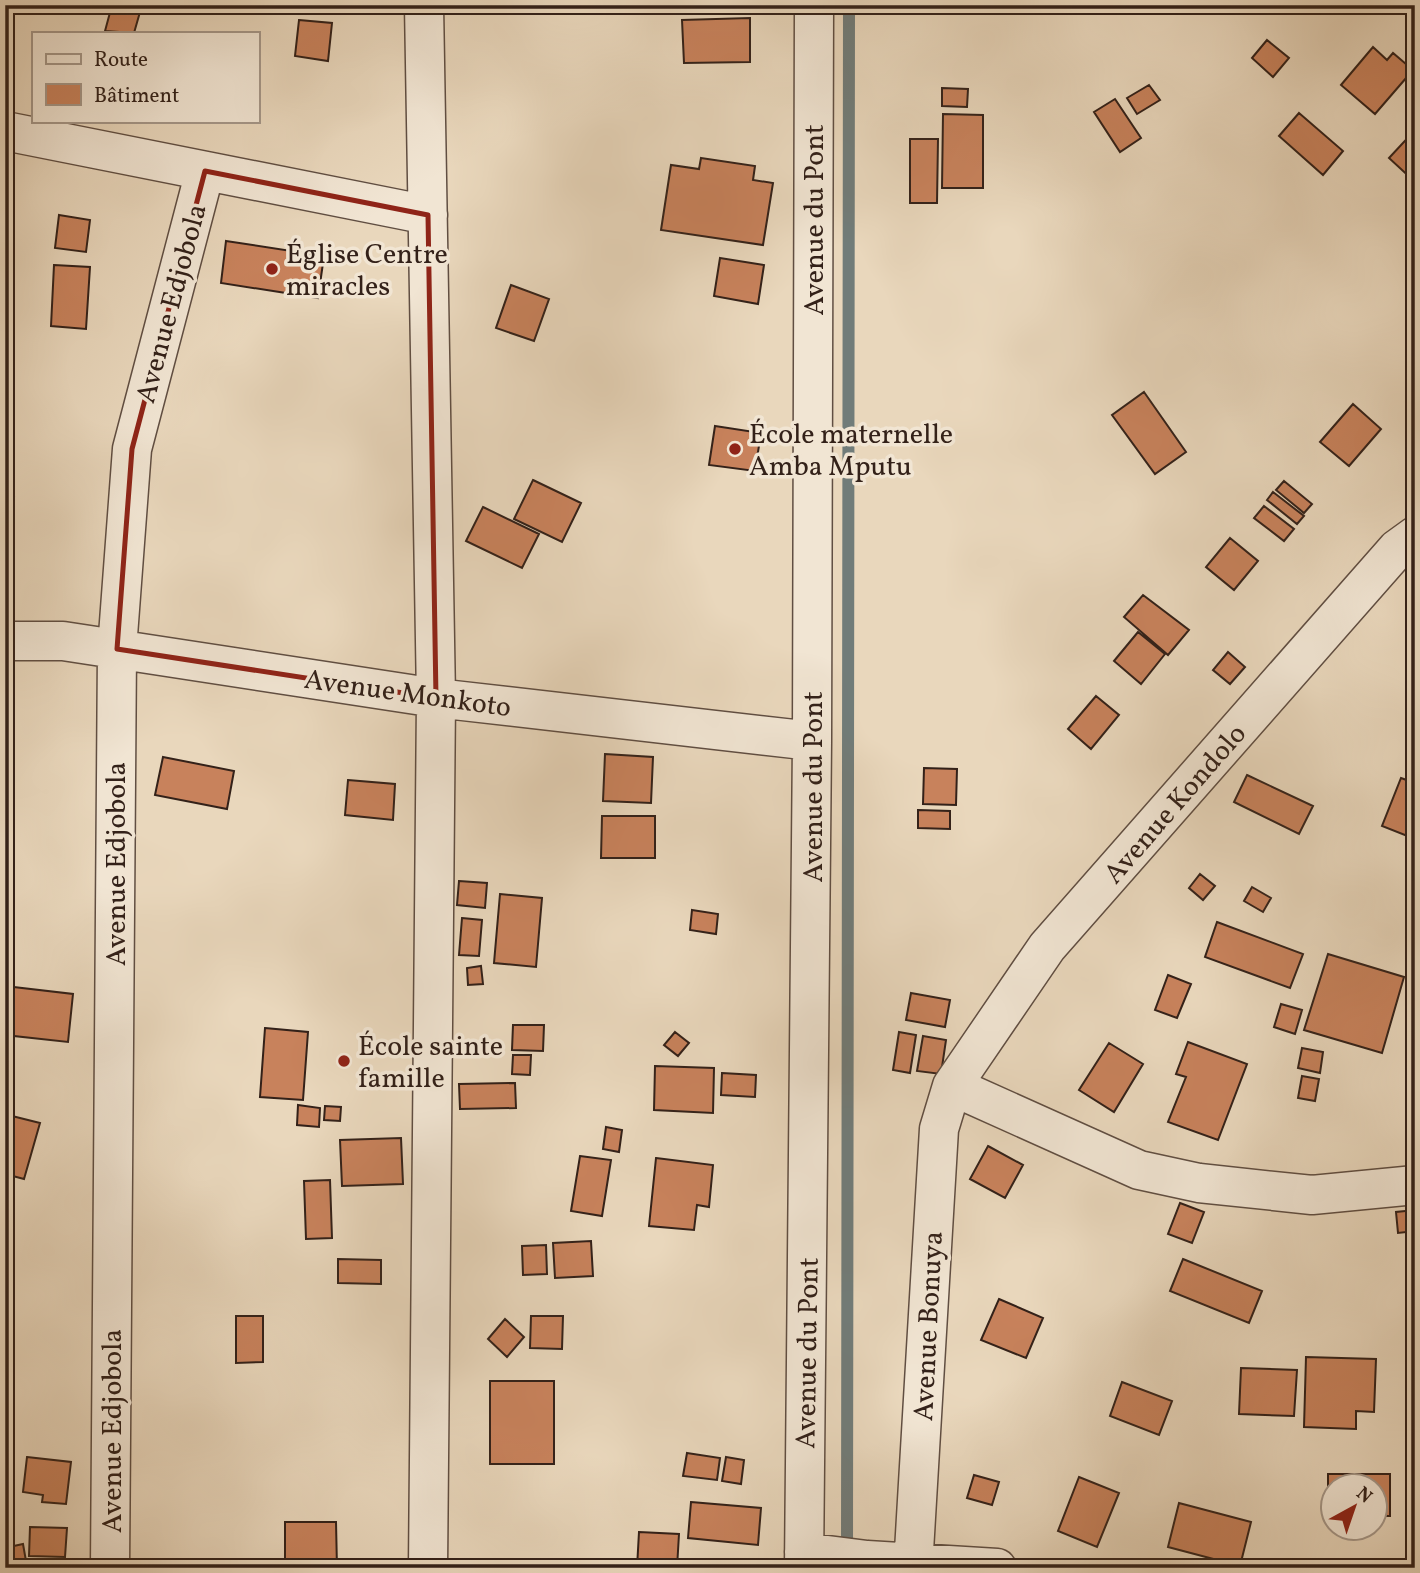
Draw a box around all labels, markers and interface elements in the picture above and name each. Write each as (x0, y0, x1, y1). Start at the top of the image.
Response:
legend (32, 32, 259, 122)
text: Route (94, 46, 148, 75)
text: Bâtiment (94, 82, 179, 111)
street label: Avenue du Pont (796, 124, 835, 316)
street label: Avenue Edjobola (127, 200, 218, 408)
place label: Église Centre miracles (286, 236, 448, 307)
marker: Église Centre miracles (264, 261, 280, 277)
place label: École maternelle Amba Mputu (749, 416, 953, 487)
marker: École maternelle Amba Mputu (727, 441, 743, 457)
street label: Avenue Monkoto (302, 661, 514, 728)
street label: Avenue du Pont (795, 691, 834, 883)
street label: Avenue Kondolo (1095, 716, 1256, 893)
street label: Avenue Edjobola (98, 762, 137, 966)
place label: École sainte famille (358, 1028, 503, 1099)
marker: École sainte famille (336, 1053, 352, 1069)
street label: Avenue Bonuya (905, 1230, 954, 1422)
street label: Avenue du Pont (787, 1257, 830, 1449)
street label: Avenue Edjobola (94, 1329, 133, 1533)
north arrow (1318, 1472, 1388, 1542)
text: N (1350, 1481, 1377, 1510)

